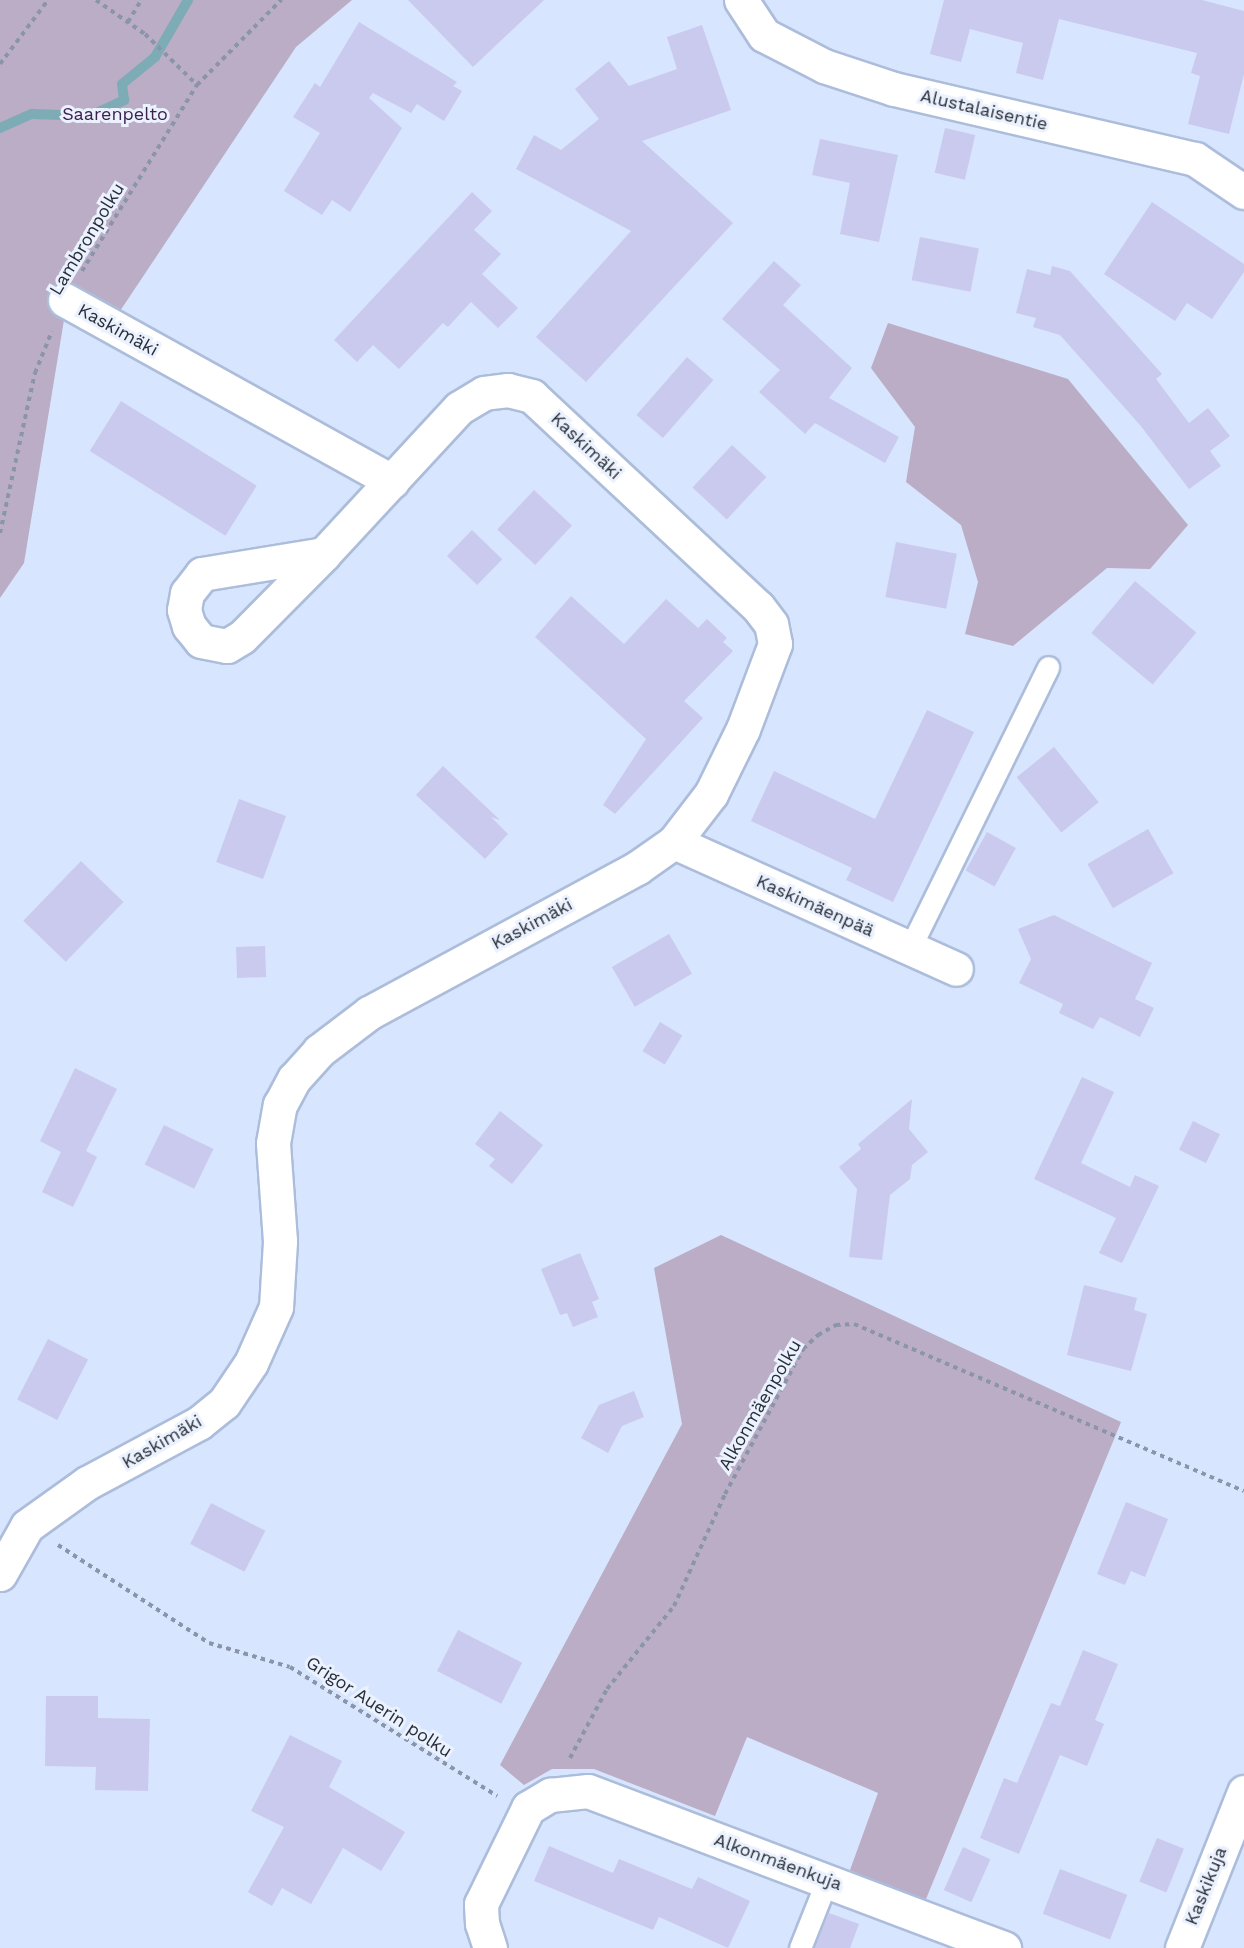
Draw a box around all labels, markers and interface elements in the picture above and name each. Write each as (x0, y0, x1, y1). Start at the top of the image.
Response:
street label: Alustalaisentie (918, 85, 1050, 135)
park label: Saarenpelto (62, 103, 168, 125)
street label: Lambronpolku (45, 179, 129, 299)
street label: Kaskimäki (74, 299, 162, 361)
street label: Kaskimäki (546, 408, 626, 484)
street label: Kaskimäenpää (753, 870, 877, 942)
street label: Kaskimäki (488, 894, 576, 954)
street label: Alkonmäenpolku (714, 1336, 806, 1474)
street label: Kaskimäki (118, 1411, 206, 1473)
street label: Grigor Auerin polku (302, 1651, 456, 1763)
street label: Alkonmäenkuja (711, 1829, 845, 1895)
street label: Kaskikuja (1181, 1844, 1231, 1928)

